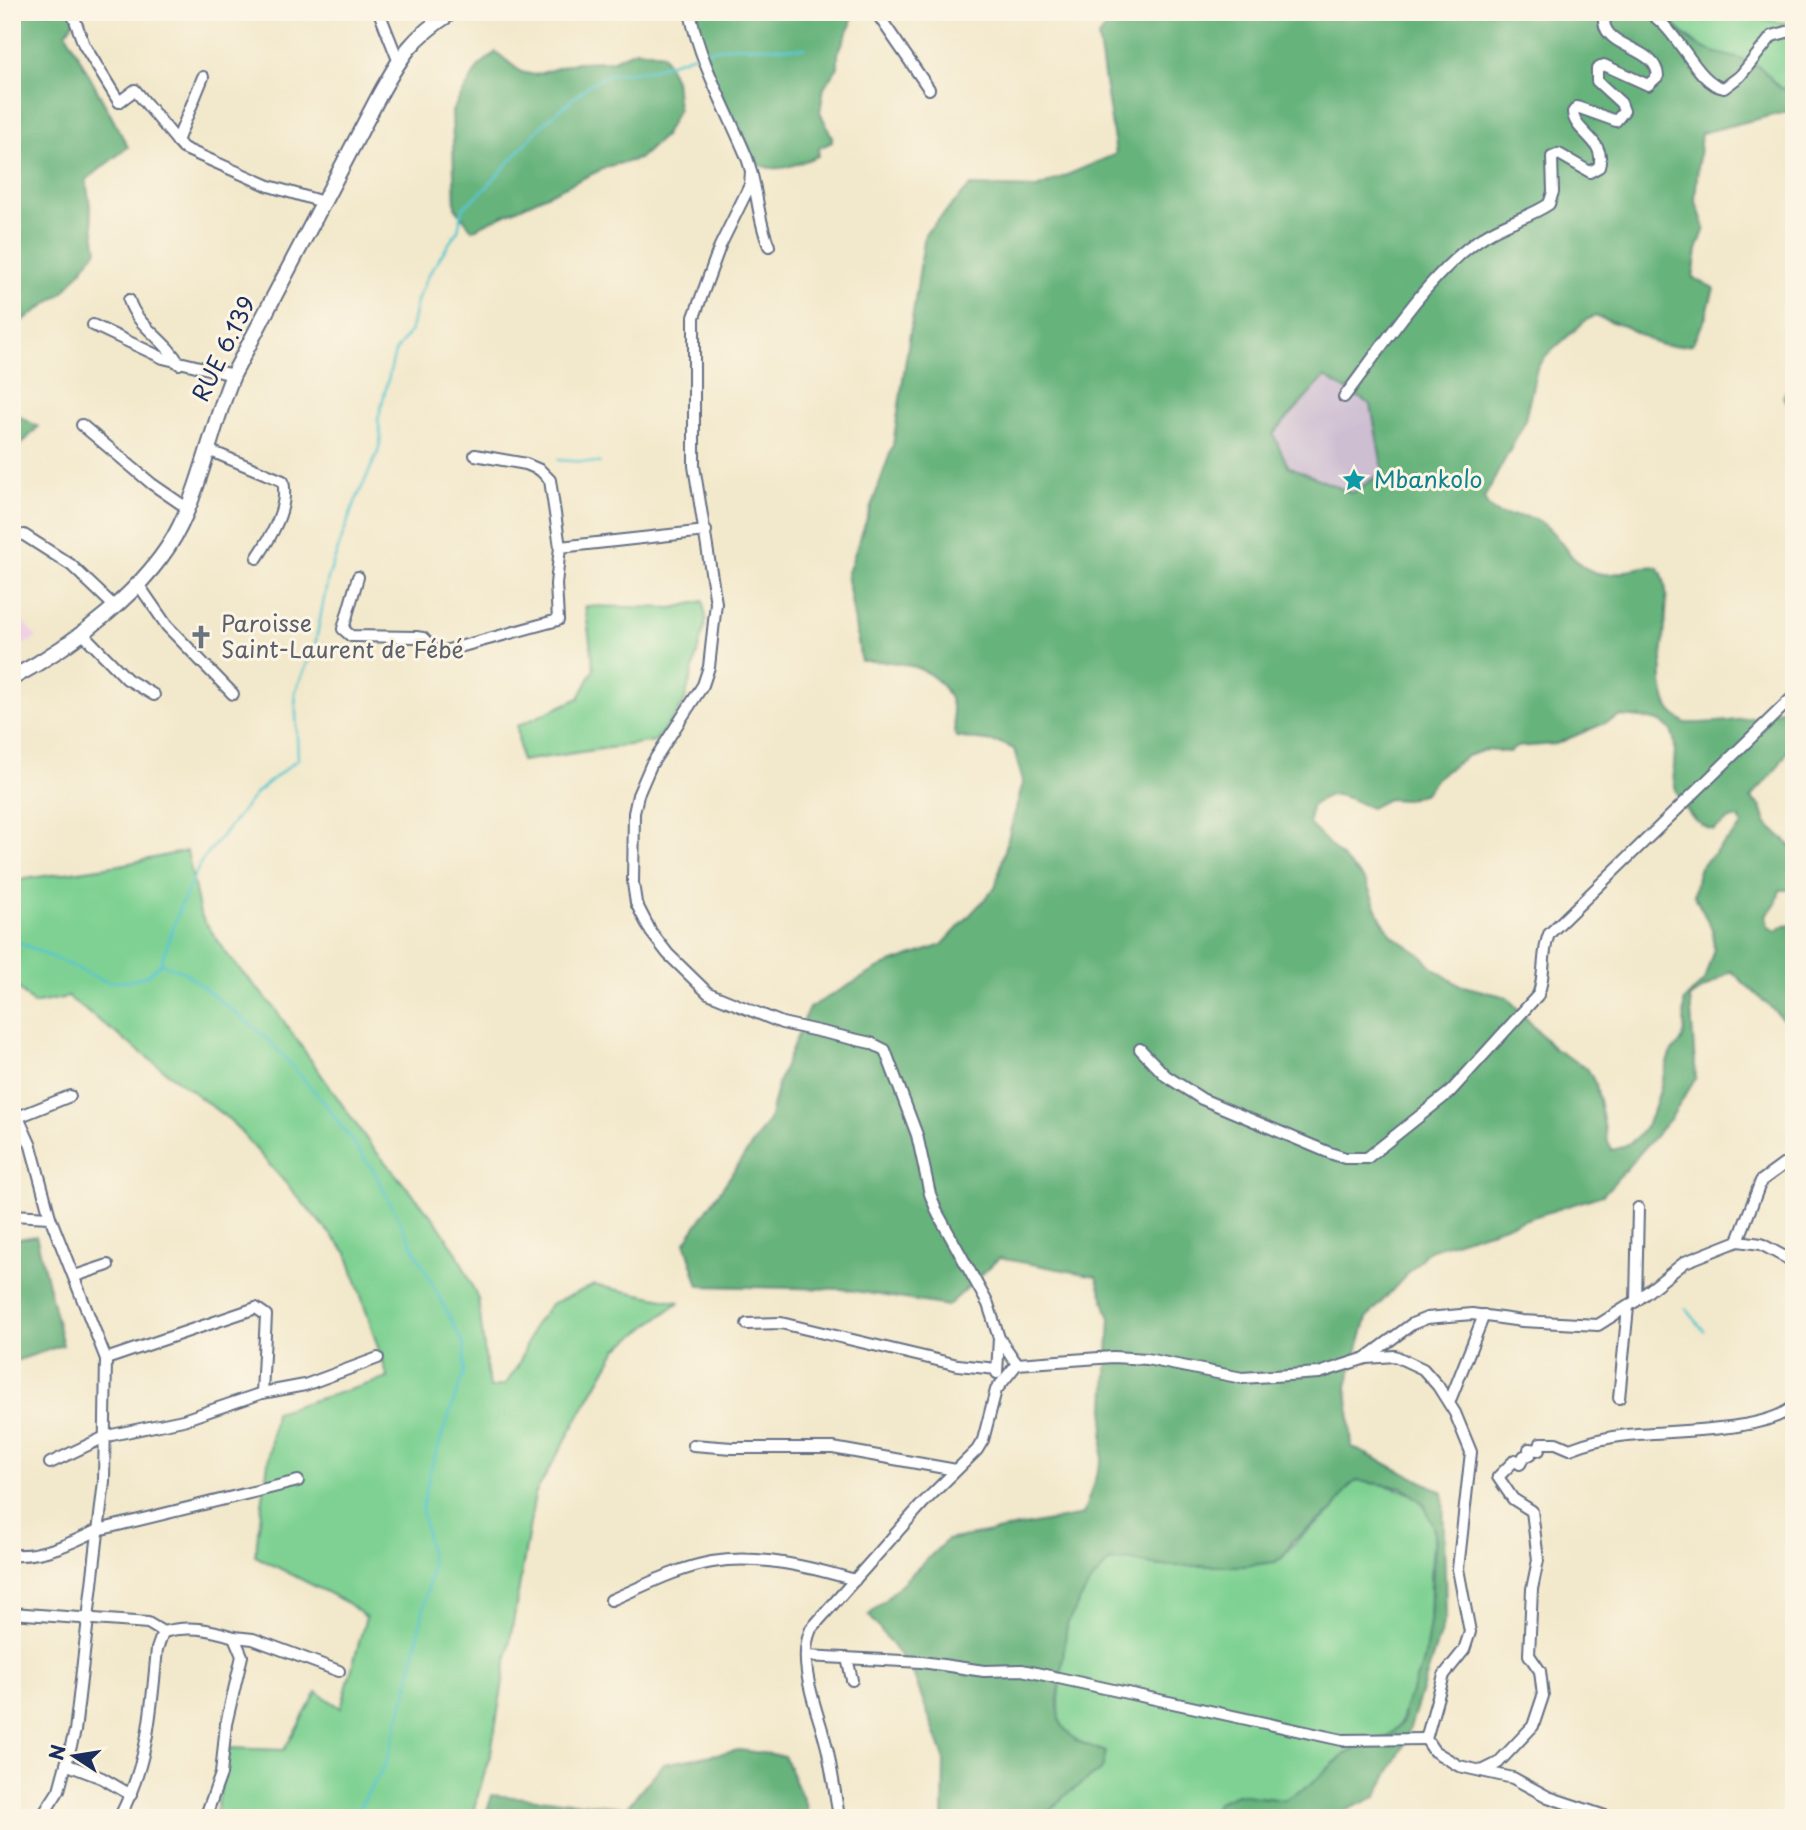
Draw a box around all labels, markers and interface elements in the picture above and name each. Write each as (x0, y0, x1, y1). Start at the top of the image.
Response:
street label: RUE 6.139 (182, 290, 263, 407)
place label: Mbankolo (1374, 461, 1482, 496)
place icon: Mbankolo (1340, 466, 1368, 494)
place label: Paroisse Saint-Laurent de Fébé (221, 605, 464, 666)
church icon: Paroisse Saint-Laurent de Fébé (187, 623, 215, 651)
north arrow (38, 1722, 108, 1792)
text: N (41, 1742, 72, 1763)

